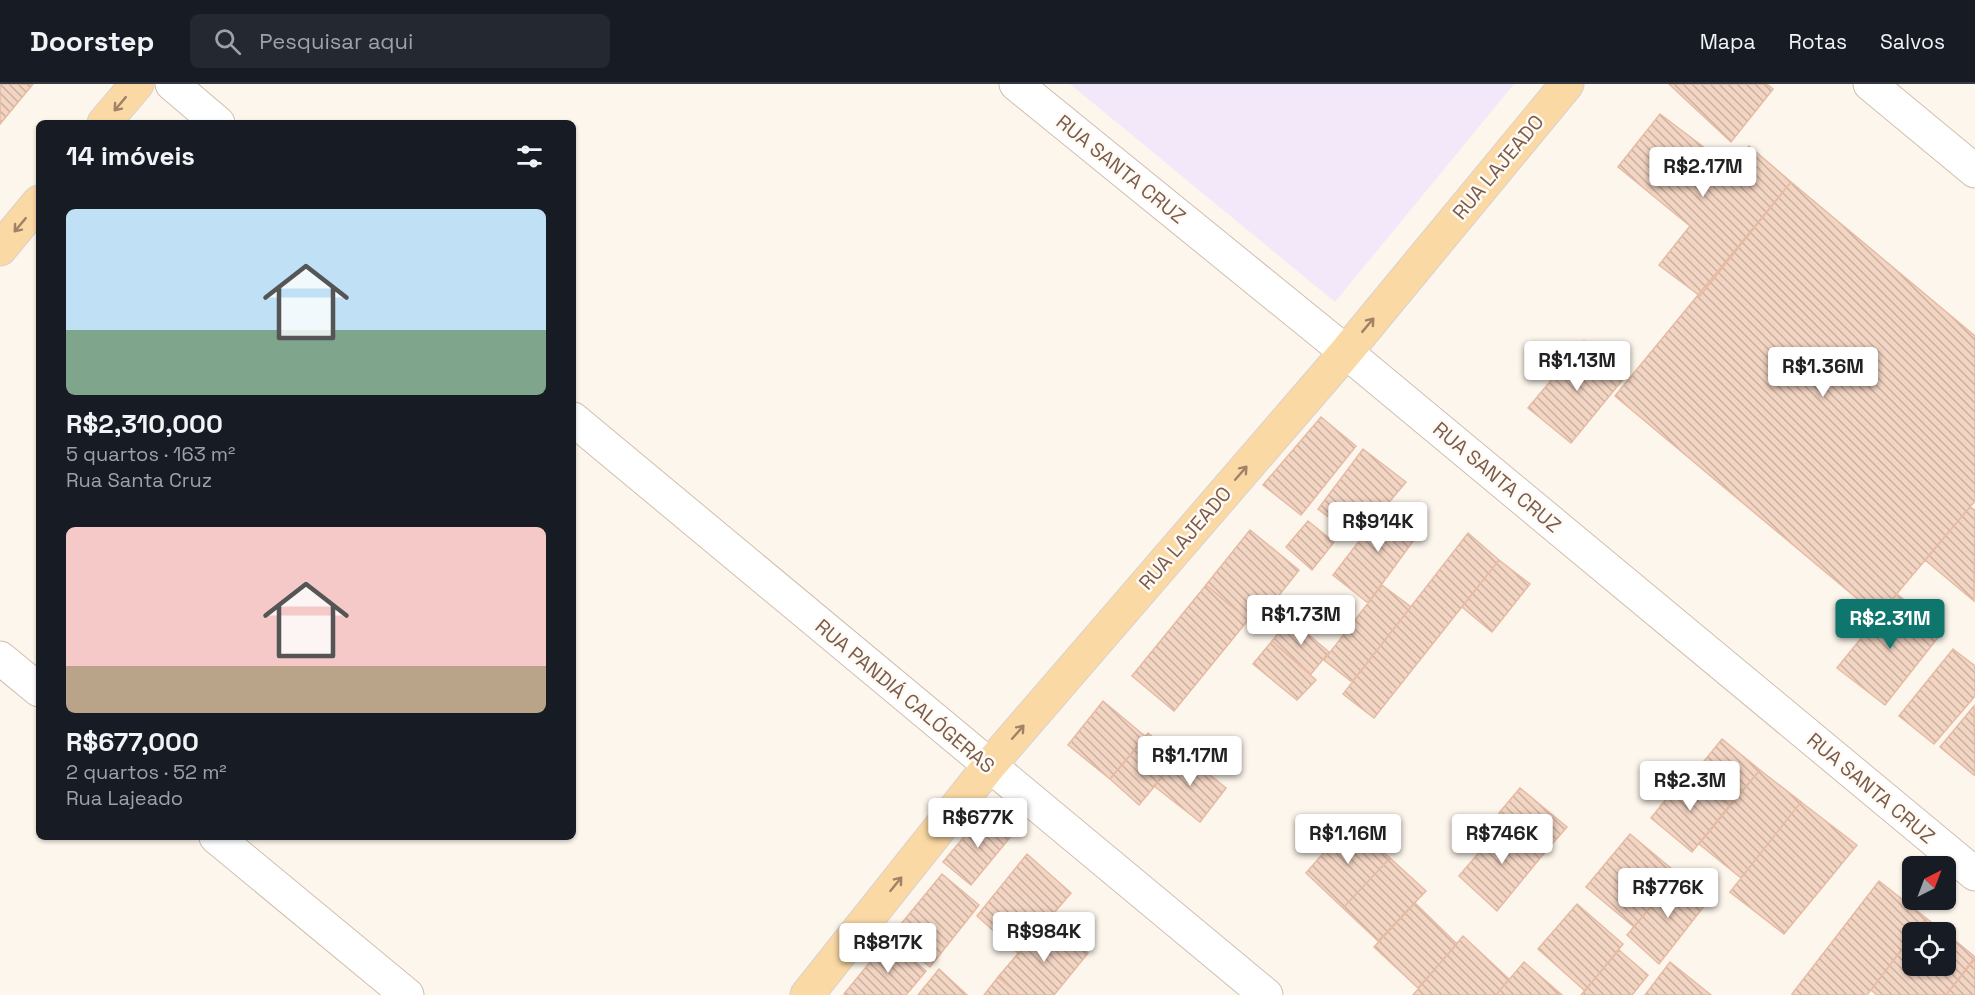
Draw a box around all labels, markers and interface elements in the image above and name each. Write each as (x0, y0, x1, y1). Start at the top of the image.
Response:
search box (190, 14, 610, 68)
text: Doorstep (30, 23, 154, 59)
icon: search (211, 25, 244, 58)
text: Pesquisar aqui (259, 27, 413, 55)
text: Mapa (1700, 28, 1755, 55)
text: Rotas (1788, 28, 1847, 55)
text: Salvos (1880, 28, 1945, 55)
one-way arrow (114, 95, 127, 111)
street label: RUA SANTA CRUZ (1051, 109, 1191, 229)
street label: RUA LAJEADO (1447, 109, 1549, 225)
text: 14 imóveis (66, 139, 195, 173)
icon: filters (513, 140, 546, 173)
pin: R$2.17M (1648, 147, 1758, 198)
text: R$2.17M (1663, 153, 1743, 179)
one-way arrow (13, 217, 26, 233)
icon: home (252, 248, 360, 356)
one-way arrow (1361, 317, 1374, 333)
pin: R$1.13M (1522, 341, 1632, 392)
text: R$1.13M (1538, 347, 1616, 373)
pin: R$1.36M (1768, 347, 1878, 398)
text: R$1.36M (1782, 353, 1864, 379)
text: R$2,310,000 (66, 407, 223, 441)
street label: RUA SANTA CRUZ (1428, 416, 1566, 538)
text: 5 quartos · 163 m² (66, 441, 235, 467)
one-way arrow (1235, 465, 1248, 481)
text: Rua Santa Cruz (66, 467, 212, 493)
street label: RUA LAJEADO (1133, 481, 1237, 595)
pin: R$914K (1329, 502, 1427, 553)
text: R$914K (1342, 508, 1414, 534)
icon: home (252, 566, 360, 674)
pin: R$1.73M (1246, 595, 1356, 646)
pin: R$2.31M (1835, 599, 1945, 650)
text: R$1.73M (1261, 601, 1341, 627)
text: R$2.31M (1849, 605, 1931, 631)
street label: RUA PANDIÁ CALÓGERAS (810, 613, 1000, 779)
one-way arrow (1012, 724, 1025, 740)
text: R$677,000 (66, 725, 199, 759)
street label: RUA SANTA CRUZ (1802, 727, 1940, 849)
pin: R$1.17M (1135, 736, 1245, 787)
text: R$1.17M (1152, 742, 1228, 768)
text: 2 quartos · 52 m² (66, 759, 227, 785)
pin: R$2.3M (1641, 761, 1739, 812)
text: R$2.3M (1654, 767, 1726, 793)
text: Rua Lajeado (66, 785, 183, 811)
pin: R$677K (929, 798, 1027, 849)
text: R$677K (942, 804, 1014, 830)
pin: R$1.16M (1293, 814, 1403, 865)
pin: R$746K (1453, 814, 1551, 865)
text: R$1.16M (1309, 820, 1387, 846)
text: R$746K (1466, 820, 1538, 846)
north arrow (1902, 856, 1956, 910)
map controls (1902, 856, 1956, 976)
pin: R$776K (1619, 868, 1717, 919)
text: R$776K (1632, 874, 1704, 900)
one-way arrow (889, 876, 902, 892)
pin: R$984K (995, 912, 1093, 963)
text: R$984K (1007, 918, 1081, 944)
button: locate (1902, 922, 1956, 976)
pin: R$817K (839, 923, 937, 974)
text: R$817K (853, 929, 923, 955)

